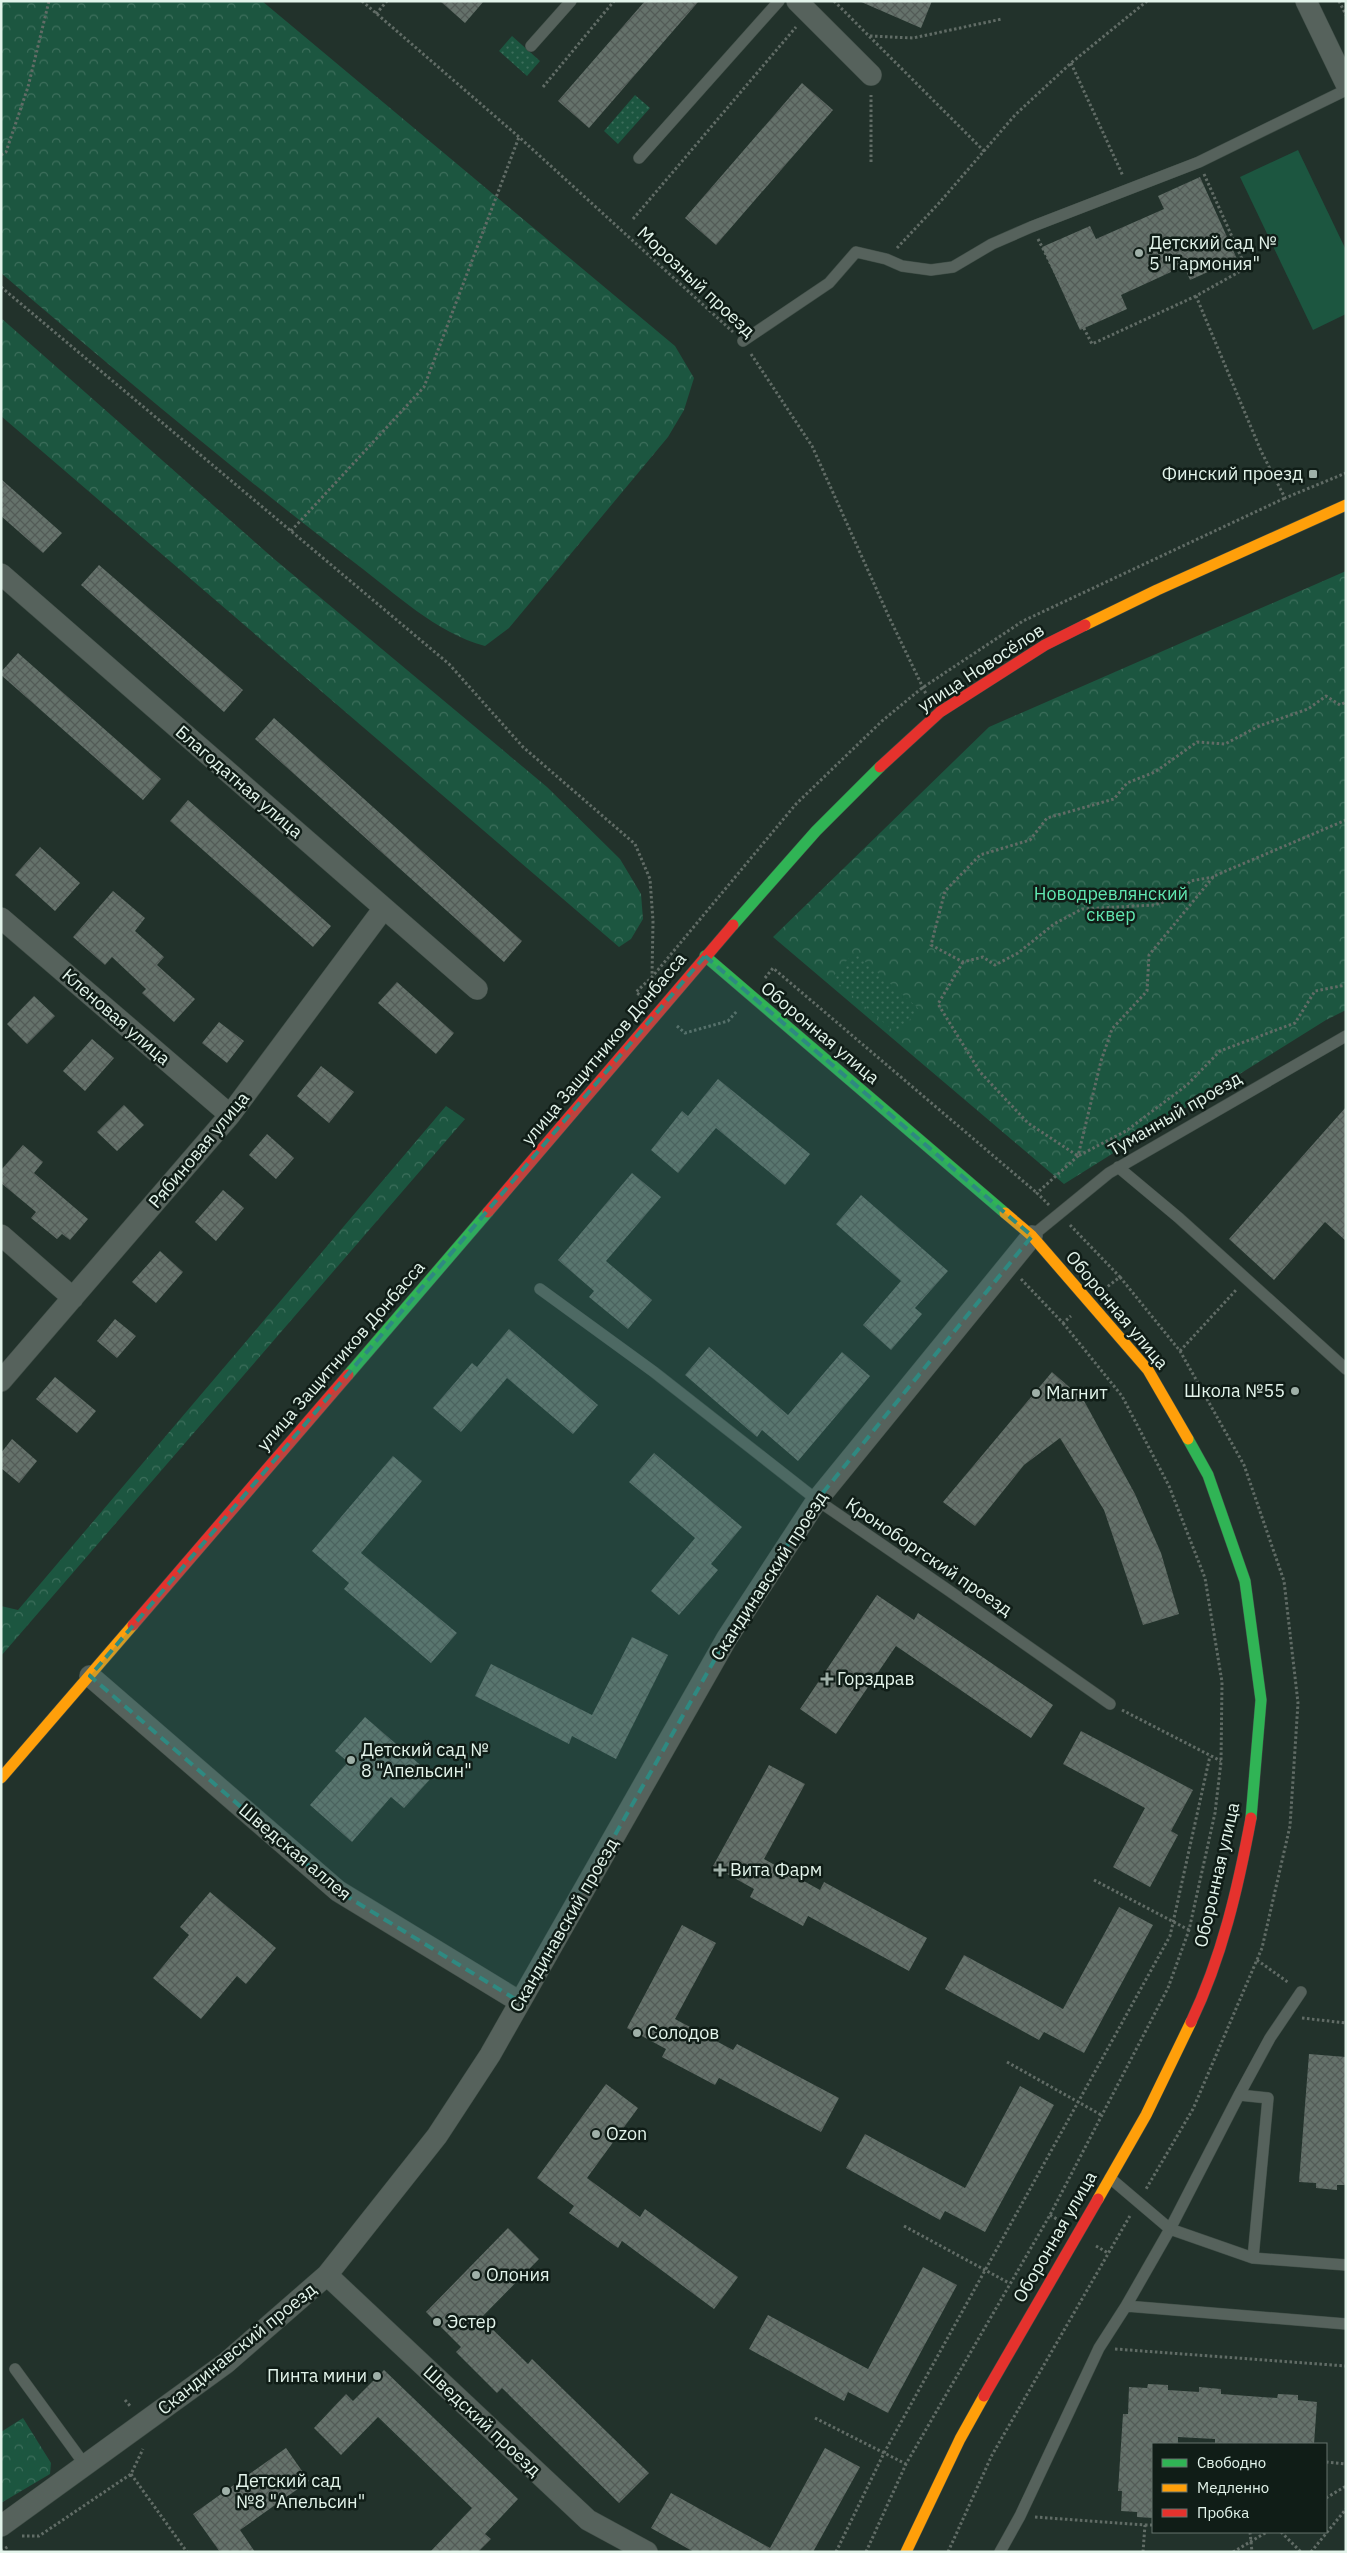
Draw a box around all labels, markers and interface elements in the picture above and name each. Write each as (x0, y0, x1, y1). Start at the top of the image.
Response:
street label: Морозный проезд (633, 221, 760, 342)
place label: Детский сад № 5 "Гармония" (1149, 231, 1277, 275)
marker: Детский сад № 5 "Гармония" (1133, 247, 1145, 259)
place label: Финский проезд (1162, 462, 1303, 485)
marker: Финский проезд (1307, 468, 1319, 480)
street label: улица Новосёлов (913, 618, 1048, 717)
street label: Благодатная улица (171, 720, 308, 843)
park label: Новодревлянский сквер (1034, 882, 1188, 926)
street label: улица Защитников Донбасса (516, 947, 691, 1150)
street label: Кленовая улица (57, 963, 175, 1070)
street label: Оборонная улица (756, 976, 885, 1089)
street label: Туманный проезд (1104, 1066, 1246, 1161)
street label: Рябиновая улица (143, 1086, 254, 1213)
street label: Оборонная улица (1061, 1246, 1174, 1374)
street label: улица Защитников Донбасса (252, 1256, 430, 1455)
place label: Школа №55 (1184, 1379, 1285, 1402)
place label: Магнит (1046, 1381, 1108, 1404)
marker: Школа №55 (1289, 1385, 1301, 1397)
marker: Магнит (1030, 1387, 1042, 1399)
street label: Скандинавский проезд (705, 1486, 832, 1665)
street label: Кроноборгский проезд (842, 1492, 1017, 1621)
place label: Горздрав (837, 1667, 915, 1690)
marker: Горздрав (821, 1673, 833, 1685)
place label: Детский сад № 8 "Апельсин" (361, 1738, 489, 1782)
marker: Детский сад № 8 "Апельсин" (345, 1754, 357, 1766)
street label: Шведская аллея (234, 1798, 356, 1905)
street label: Оборонная улица (1189, 1800, 1244, 1950)
street label: Скандинавский проезд (504, 1833, 623, 2016)
place label: Вита Фарм (730, 1858, 822, 1881)
marker: Вита Фарм (714, 1864, 726, 1876)
place label: Солодов (647, 2021, 719, 2044)
marker: Солодов (631, 2027, 643, 2039)
place label: Ozon (606, 2122, 647, 2145)
marker: Ozon (590, 2128, 602, 2140)
street label: Оборонная улица (1008, 2167, 1102, 2307)
place label: Олония (486, 2263, 550, 2286)
marker: Олония (470, 2269, 482, 2281)
street label: Скандинавский проезд (153, 2277, 321, 2420)
place label: Эстер (447, 2310, 496, 2333)
marker: Эстер (431, 2316, 443, 2328)
street label: Шведский проезд (419, 2360, 546, 2481)
place label: Пинта мини (267, 2364, 367, 2387)
marker: Пинта мини (371, 2370, 383, 2382)
legend (1152, 2443, 1327, 2533)
text: Свободно (1197, 2453, 1266, 2472)
place label: Детский сад №8 "Апельсин" (236, 2469, 365, 2513)
text: Медленно (1197, 2478, 1269, 2497)
marker: Детский сад №8 "Апельсин" (220, 2485, 232, 2497)
text: Пробка (1197, 2503, 1249, 2522)

